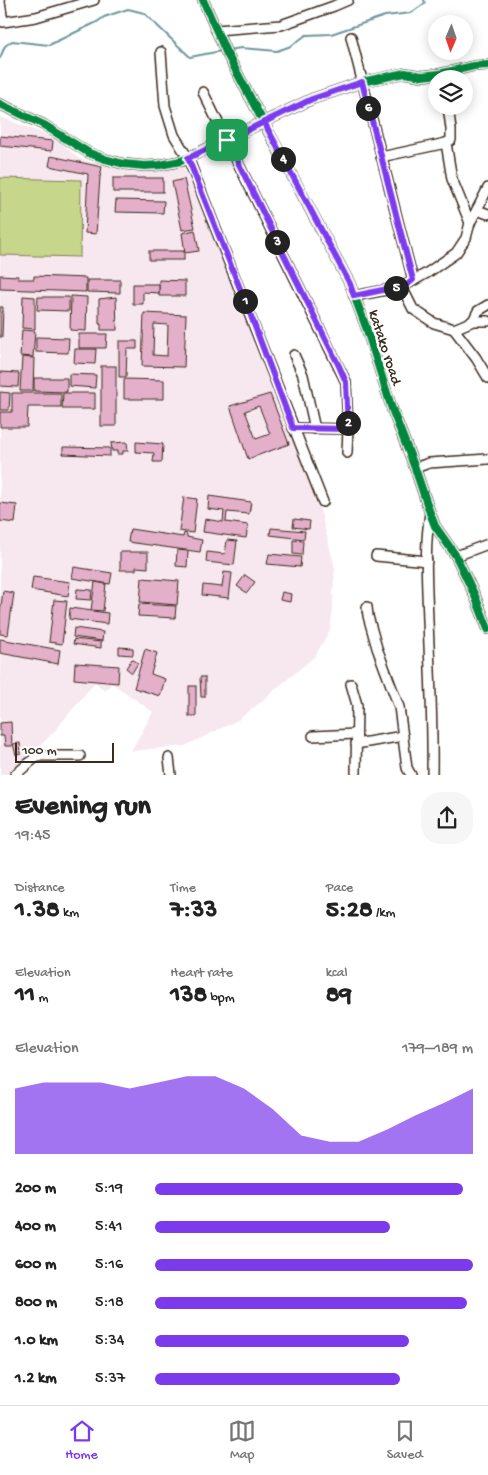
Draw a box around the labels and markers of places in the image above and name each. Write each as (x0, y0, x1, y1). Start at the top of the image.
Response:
pin: 6 (356, 96, 380, 120)
pin (206, 119, 248, 161)
pin: 4 (270, 146, 296, 172)
pin: 3 (264, 230, 290, 254)
pin: 5 (384, 276, 408, 300)
pin: 1 (232, 288, 258, 314)
pin: 2 (336, 410, 360, 436)

